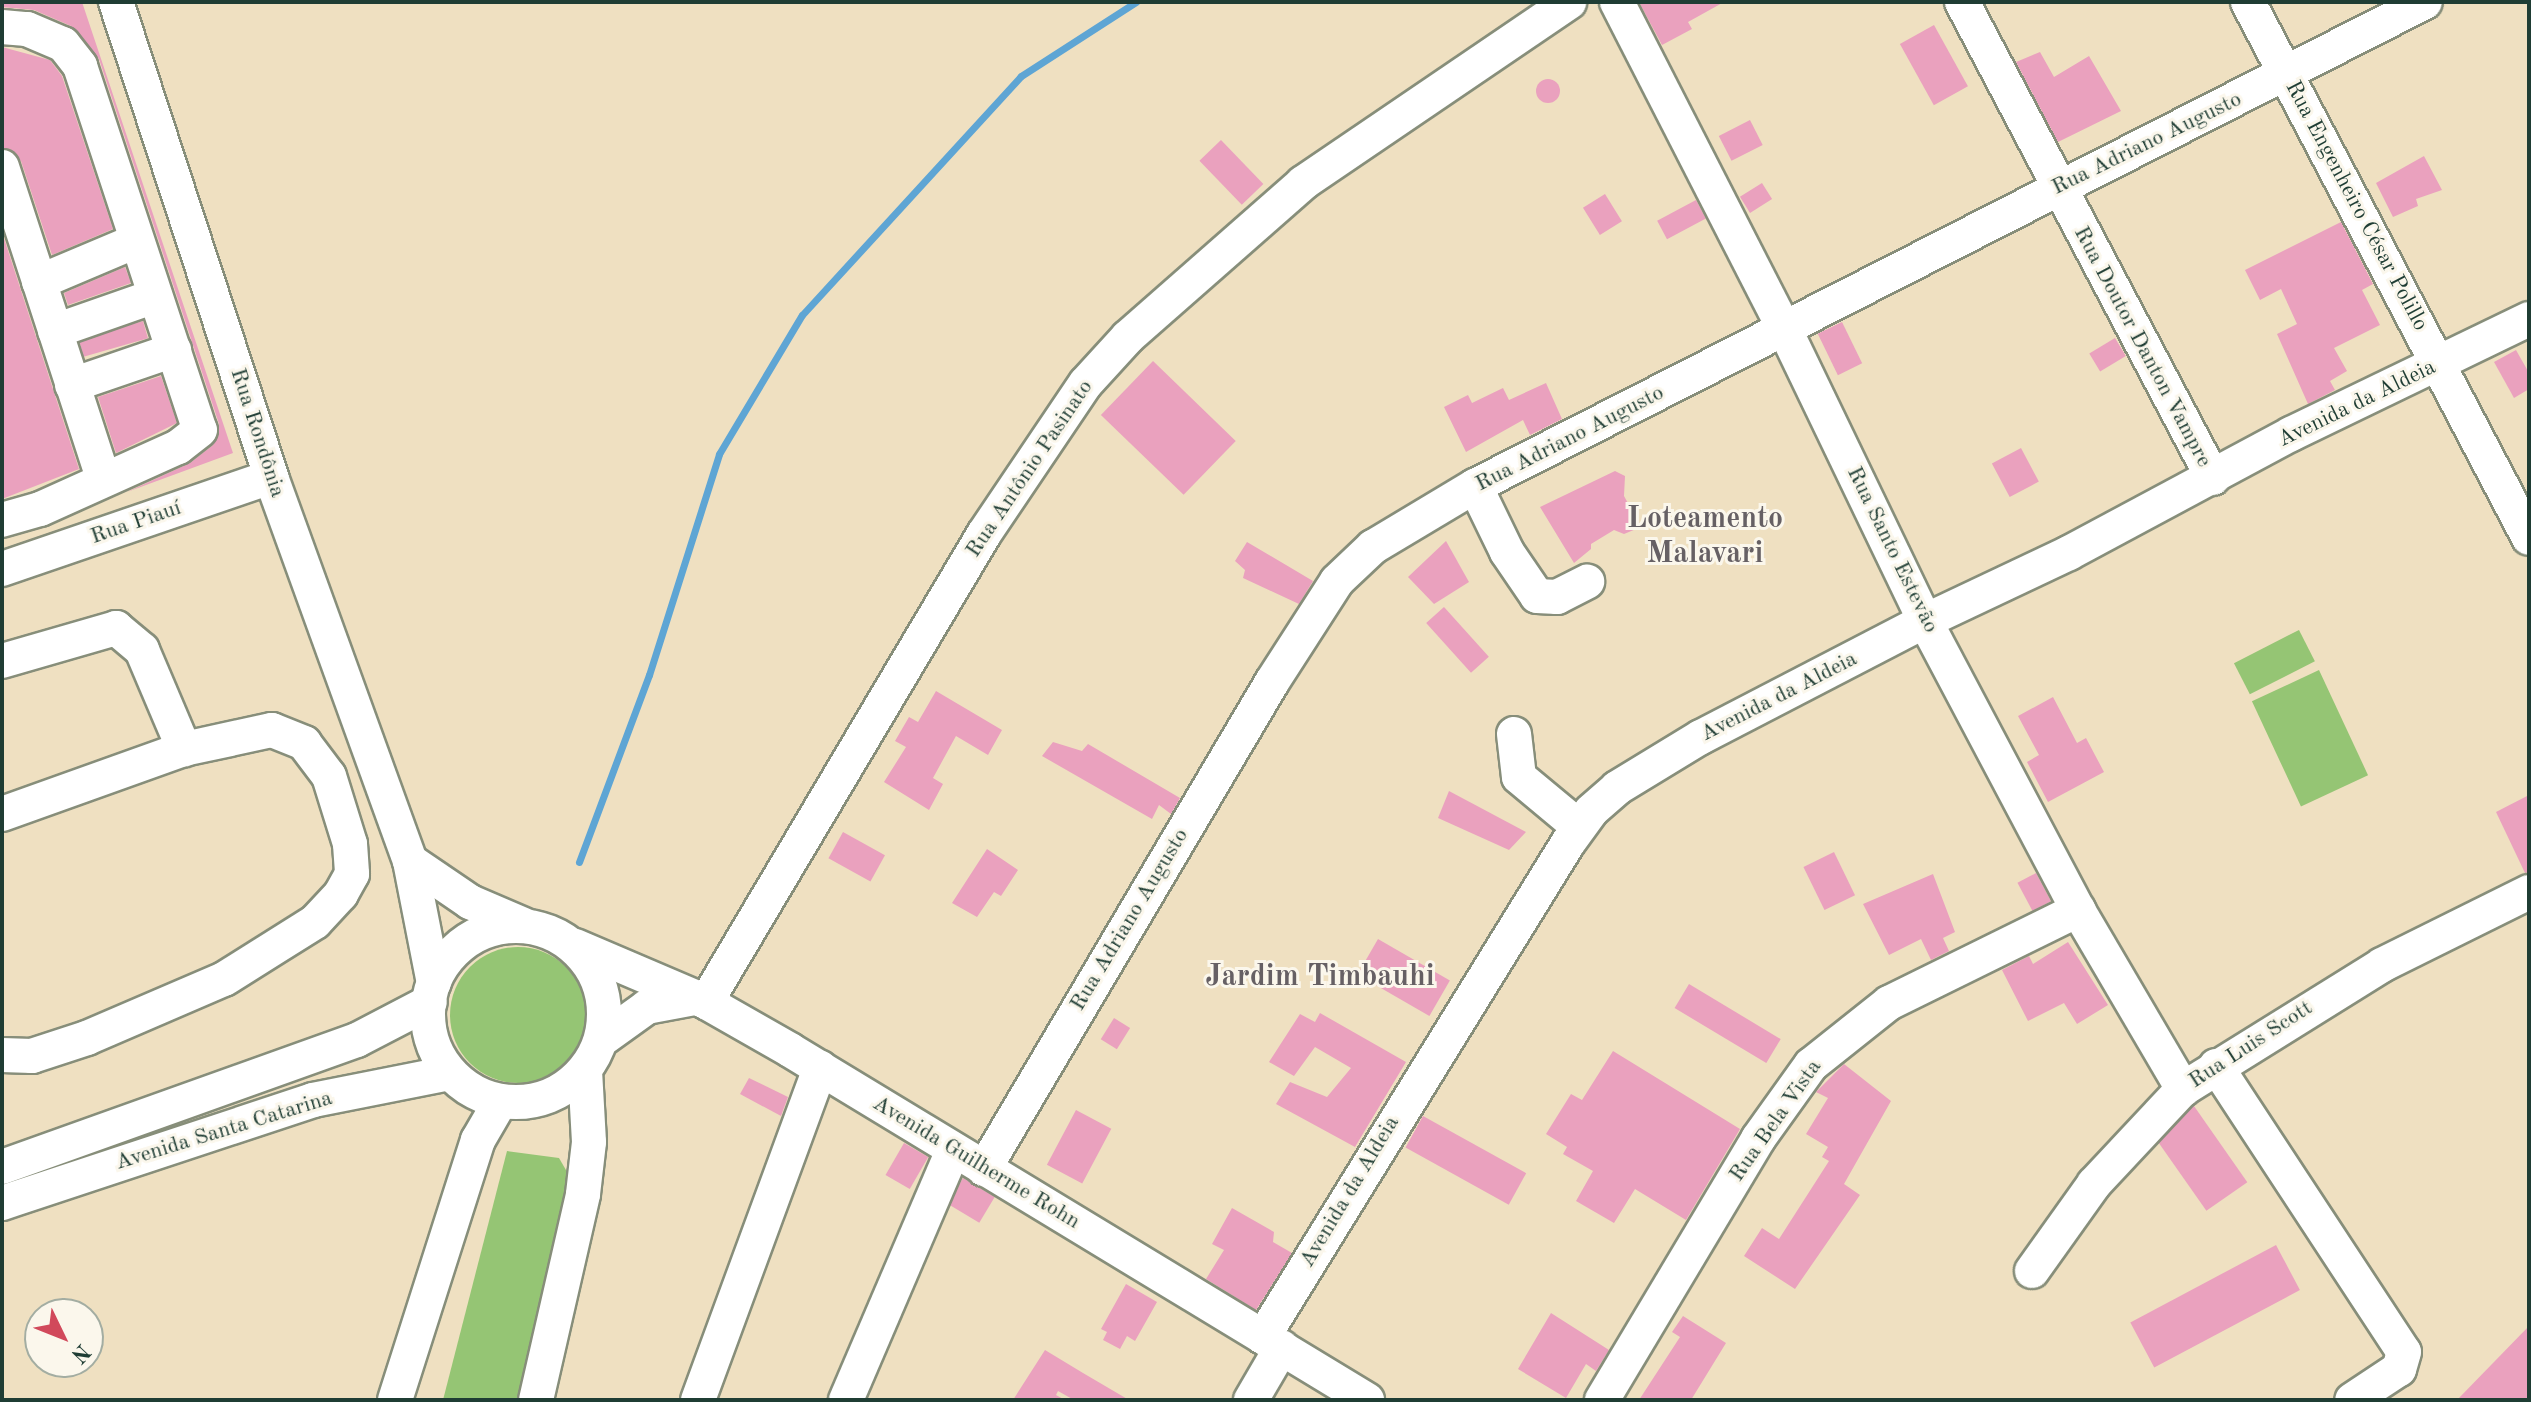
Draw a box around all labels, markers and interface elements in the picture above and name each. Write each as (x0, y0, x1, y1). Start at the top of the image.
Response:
street label: Rua Engenheiro César Polillo (2279, 76, 2433, 336)
street label: Rua Adriano Augusto (2048, 87, 2246, 201)
street label: Rua Doutor Danton Vampre (2067, 222, 2217, 472)
street label: Avenida da Aldeia (2274, 354, 2440, 454)
street label: Rua Rondônia (224, 365, 290, 501)
street label: Rua Antônio Pasinato (961, 375, 1099, 563)
street label: Rua Adriano Augusto (1471, 380, 1669, 498)
street label: Rua Santo Estevão (1840, 463, 1944, 637)
street label: Rua Piauí (87, 495, 185, 551)
district label: Loteamento Malavari (1627, 501, 1783, 572)
street label: Avenida da Aldeia (1696, 646, 1862, 748)
street label: Rua Adriano Augusto (1065, 824, 1195, 1016)
district label: Jardim Timbauhi (1205, 959, 1435, 995)
street label: Rua Luis Scott (2184, 995, 2318, 1095)
street label: Rua Bela Vista (1724, 1055, 1828, 1187)
street label: Avenida Santa Catarina (112, 1085, 336, 1177)
street label: Avenida Guilherme Rohn (868, 1091, 1084, 1235)
street label: Avenida da Aldeia (1294, 1111, 1406, 1273)
north arrow (24, 1298, 104, 1378)
text: N (66, 1339, 94, 1367)

